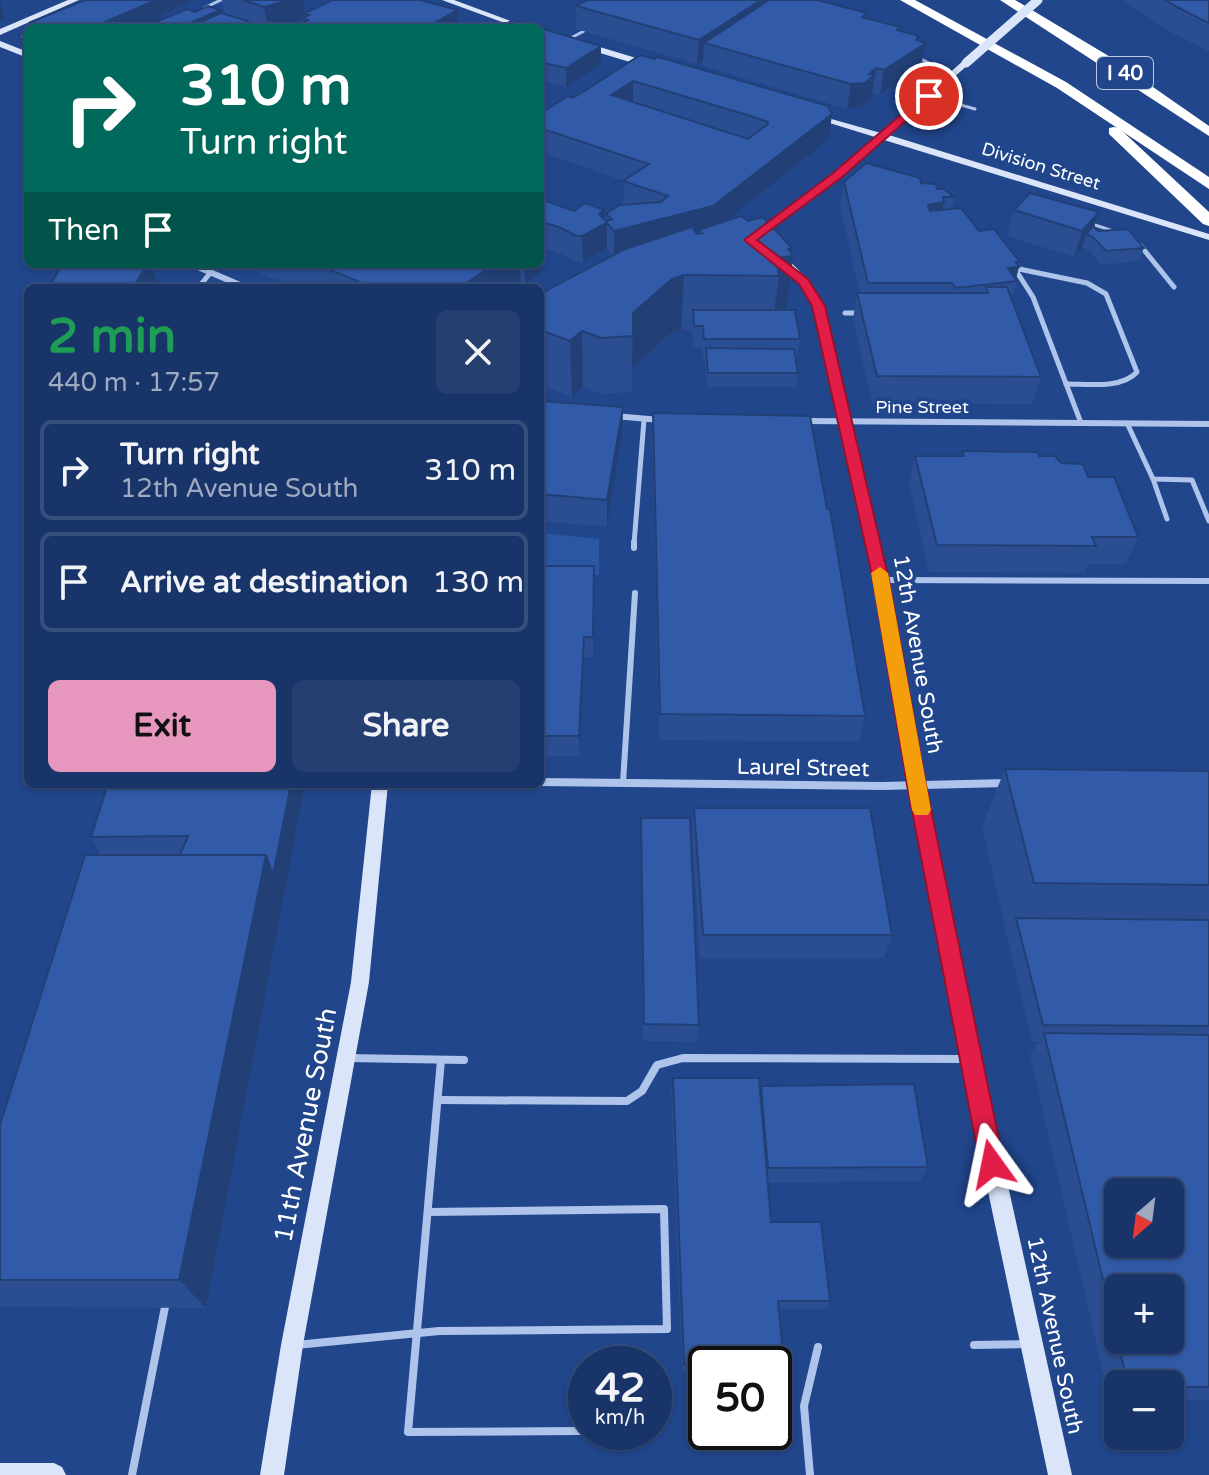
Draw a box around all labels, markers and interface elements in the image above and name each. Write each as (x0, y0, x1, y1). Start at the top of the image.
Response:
text: 310 m (180, 53, 351, 120)
icon: right (48, 56, 152, 160)
road number: I 40 (1097, 57, 1153, 89)
pin (895, 62, 963, 130)
icon: arrive (907, 74, 951, 118)
text: Turn right (180, 121, 347, 164)
street label: Division Street (979, 137, 1103, 195)
icon: arrive (136, 208, 180, 252)
text: Then (48, 212, 120, 249)
text: 2 min (48, 308, 176, 366)
button: close (436, 310, 520, 394)
text: 440 m · 17:57 (48, 367, 220, 398)
street label: Pine Street (875, 396, 969, 418)
text: Turn right (120, 436, 260, 473)
icon: right (52, 448, 96, 492)
text: 310 m (424, 452, 516, 489)
text: 12th Avenue South (120, 473, 358, 504)
street label: 12th Avenue South (888, 553, 948, 756)
icon: arrive (52, 560, 96, 604)
text: Arrive at destination (120, 564, 408, 601)
text: 130 m (432, 564, 524, 601)
button: Exit (48, 680, 276, 772)
button: Share (292, 680, 520, 772)
street label: Laurel Street (736, 754, 870, 782)
street label: 11th Avenue South (268, 1005, 343, 1245)
position arrow (950, 1122, 1034, 1206)
north arrow (1104, 1178, 1184, 1258)
map controls (1104, 1178, 1184, 1450)
street label: 12th Avenue South (1021, 1234, 1089, 1437)
button: + (1104, 1274, 1184, 1354)
speed limit sign: 50 (688, 1346, 792, 1450)
text: 42 (595, 1364, 645, 1412)
button: − (1104, 1370, 1184, 1450)
text: km/h (595, 1406, 645, 1430)

